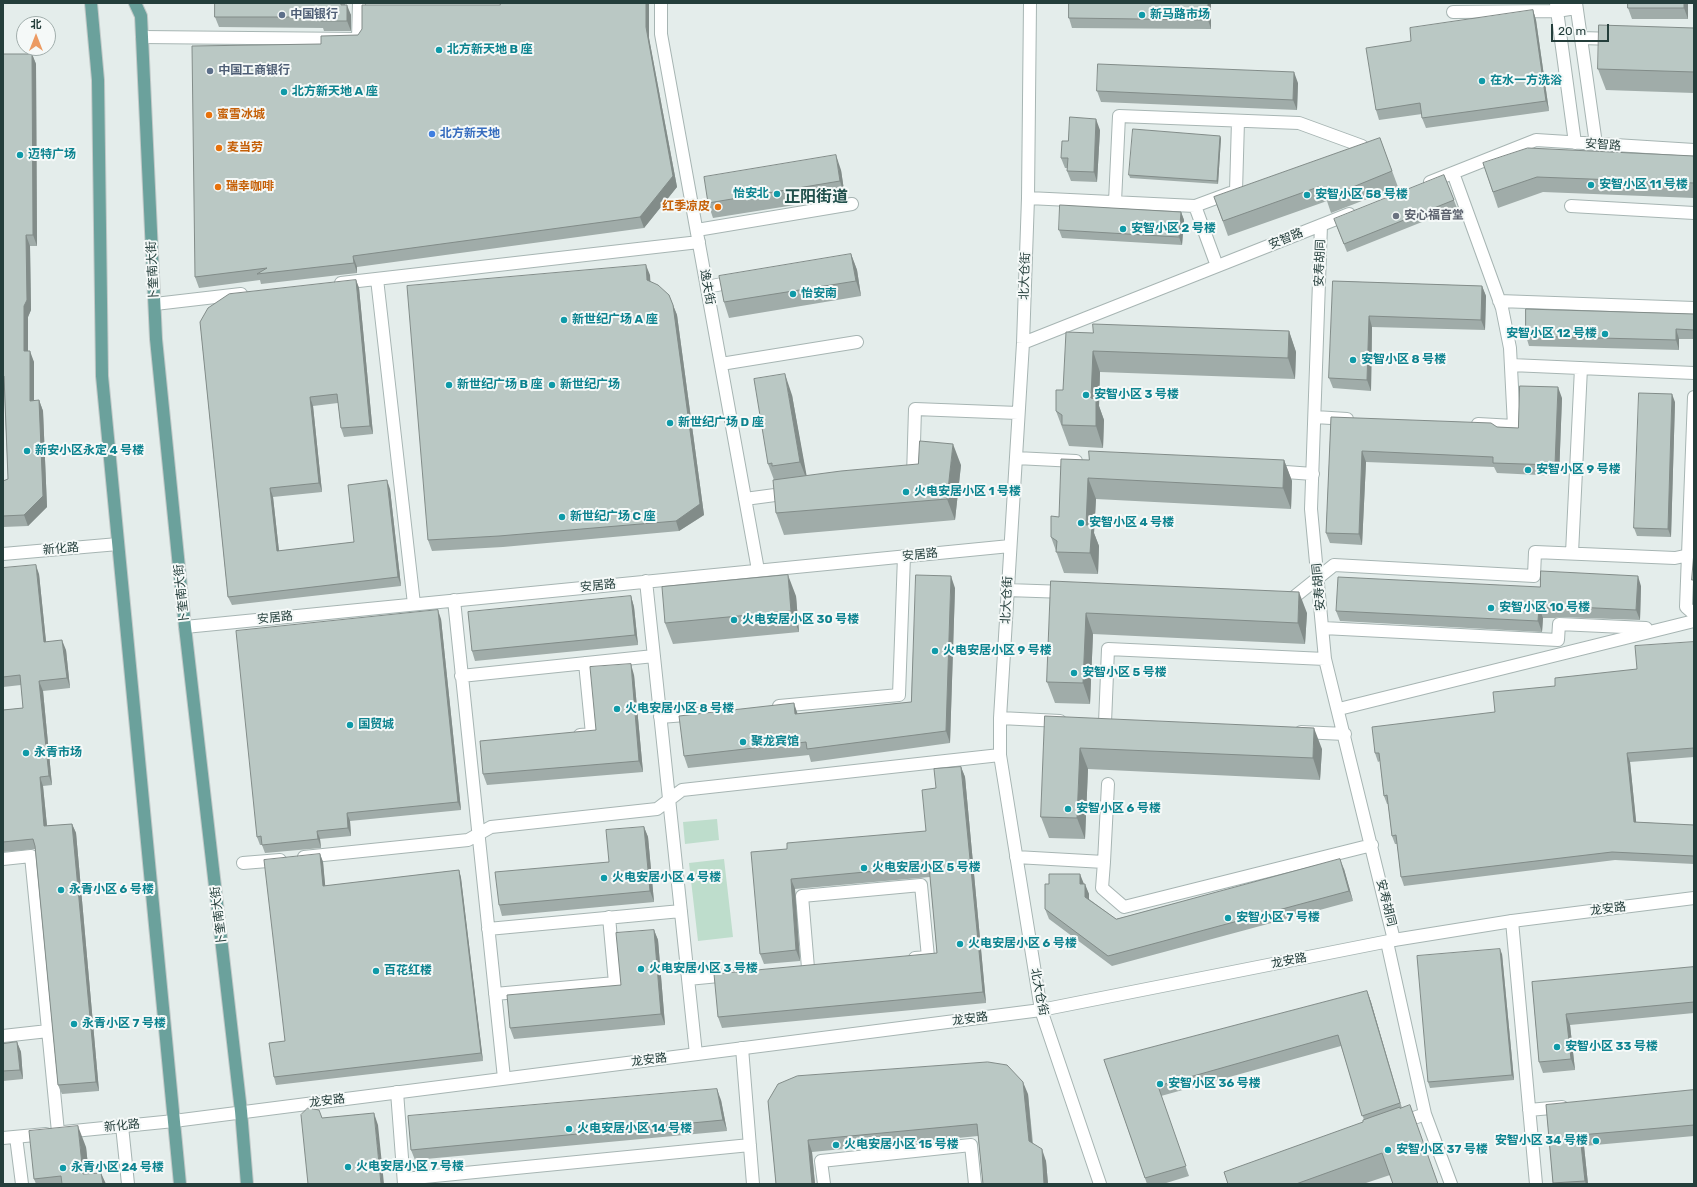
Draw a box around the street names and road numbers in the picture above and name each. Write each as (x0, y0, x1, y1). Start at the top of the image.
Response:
street label: 安智路 (1585, 137, 1621, 153)
street label: 安智路 (1267, 226, 1305, 252)
street label: 安寿胡同 (1312, 239, 1328, 287)
street label: 卜奎南大街 (144, 241, 162, 301)
street label: 北大仓街 (1017, 252, 1033, 300)
street label: 逸夫街 (697, 268, 717, 306)
street label: 新化路 (42, 540, 80, 558)
street label: 安居路 (901, 546, 939, 564)
street label: 安寿胡同 (1310, 562, 1328, 612)
street label: 卜奎南大街 (172, 563, 192, 625)
street label: 北大仓街 (999, 576, 1015, 624)
street label: 安居路 (579, 577, 617, 595)
street label: 安居路 (256, 609, 294, 627)
street label: 安寿胡同 (1373, 878, 1399, 928)
street label: 卜奎南大街 (208, 885, 230, 947)
street label: 龙安路 (1589, 900, 1627, 918)
street label: 龙安路 (1270, 950, 1308, 972)
street label: 北大仓街 (1027, 967, 1051, 1017)
street label: 龙安路 (951, 1010, 989, 1028)
street label: 龙安路 (630, 1051, 668, 1069)
street label: 龙安路 (308, 1092, 346, 1110)
street label: 新化路 (103, 1117, 141, 1135)

